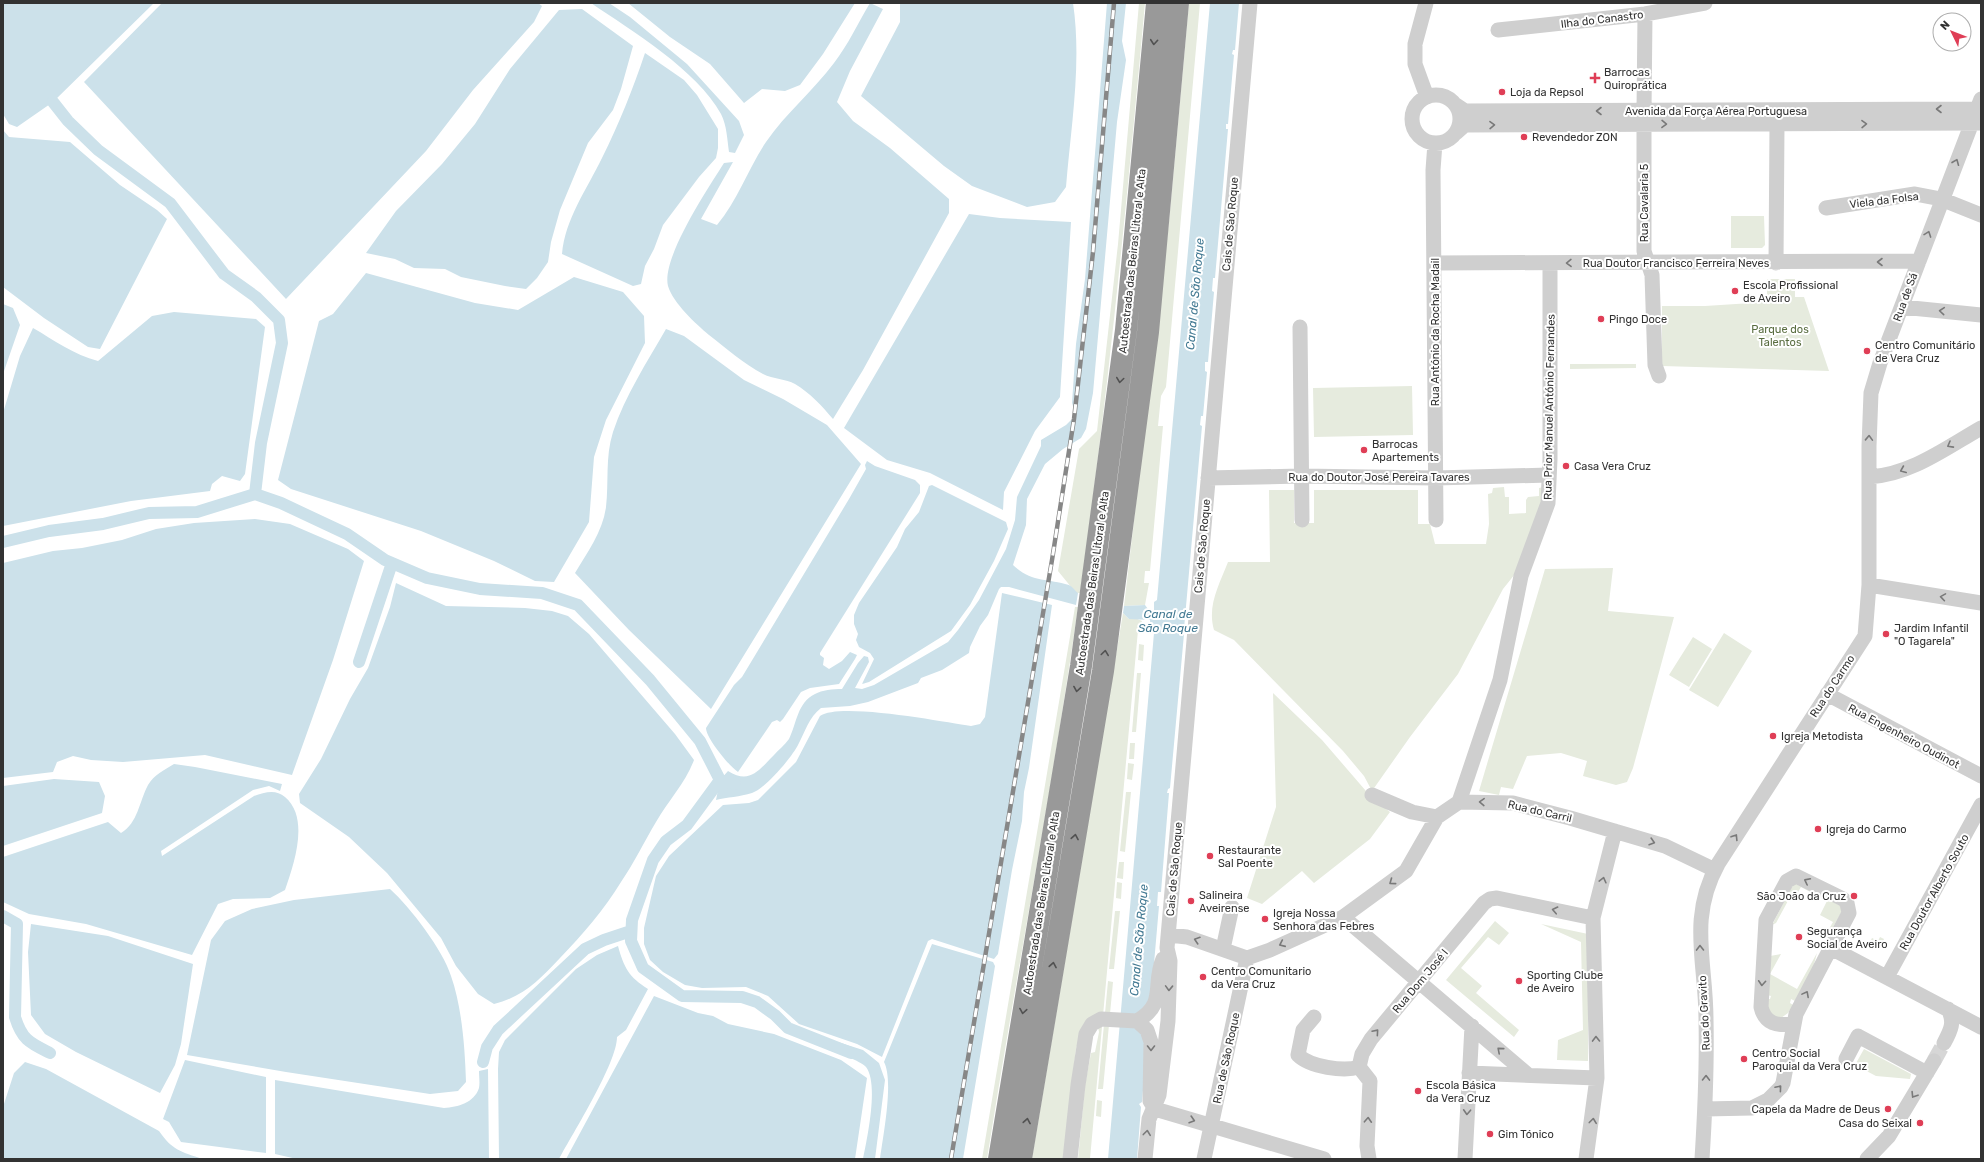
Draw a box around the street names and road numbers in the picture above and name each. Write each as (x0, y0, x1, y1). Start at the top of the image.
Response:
street label: Ilha do Canastro (1560, 8, 1644, 31)
street label: Avenida da Força Aérea Portuguesa (1625, 105, 1807, 118)
street label: Rua Cavalaria 5 (1638, 163, 1651, 242)
street label: Autoestrada das Beiras Litoral e Alta (1116, 168, 1149, 354)
street label: Cais de São Roque (1220, 176, 1241, 272)
street label: Viela da Folsa (1849, 190, 1919, 211)
street label: Rua Doutor Francisco Ferreira Neves (1583, 257, 1770, 270)
street label: Rua António da Rocha Madail (1429, 258, 1442, 406)
street label: Rua de Sá (1891, 271, 1920, 323)
street label: Rua Prior Manuel António Fernandes (1541, 314, 1558, 500)
street label: Rua do Doutor José Pereira Tavares (1288, 471, 1470, 484)
street label: Autoestrada das Beiras Litoral e Alta (1073, 490, 1112, 676)
street label: Cais de São Roque (1192, 498, 1213, 594)
street label: Rua do Carmo (1807, 653, 1857, 720)
street label: Rua Engenheiro Oudinot (1846, 701, 1962, 772)
street label: Rua do Carril (1507, 798, 1573, 825)
street label: Autoestrada das Beiras Litoral e Alta (1021, 810, 1062, 996)
street label: Cais de São Roque (1164, 821, 1185, 917)
street label: Rua Doutor Alberto Souto (1897, 832, 1972, 953)
street label: Rua Dom José I (1390, 947, 1451, 1016)
street label: Rua do Gravito (1696, 975, 1713, 1051)
street label: Rua de São Roque (1210, 1011, 1242, 1105)

